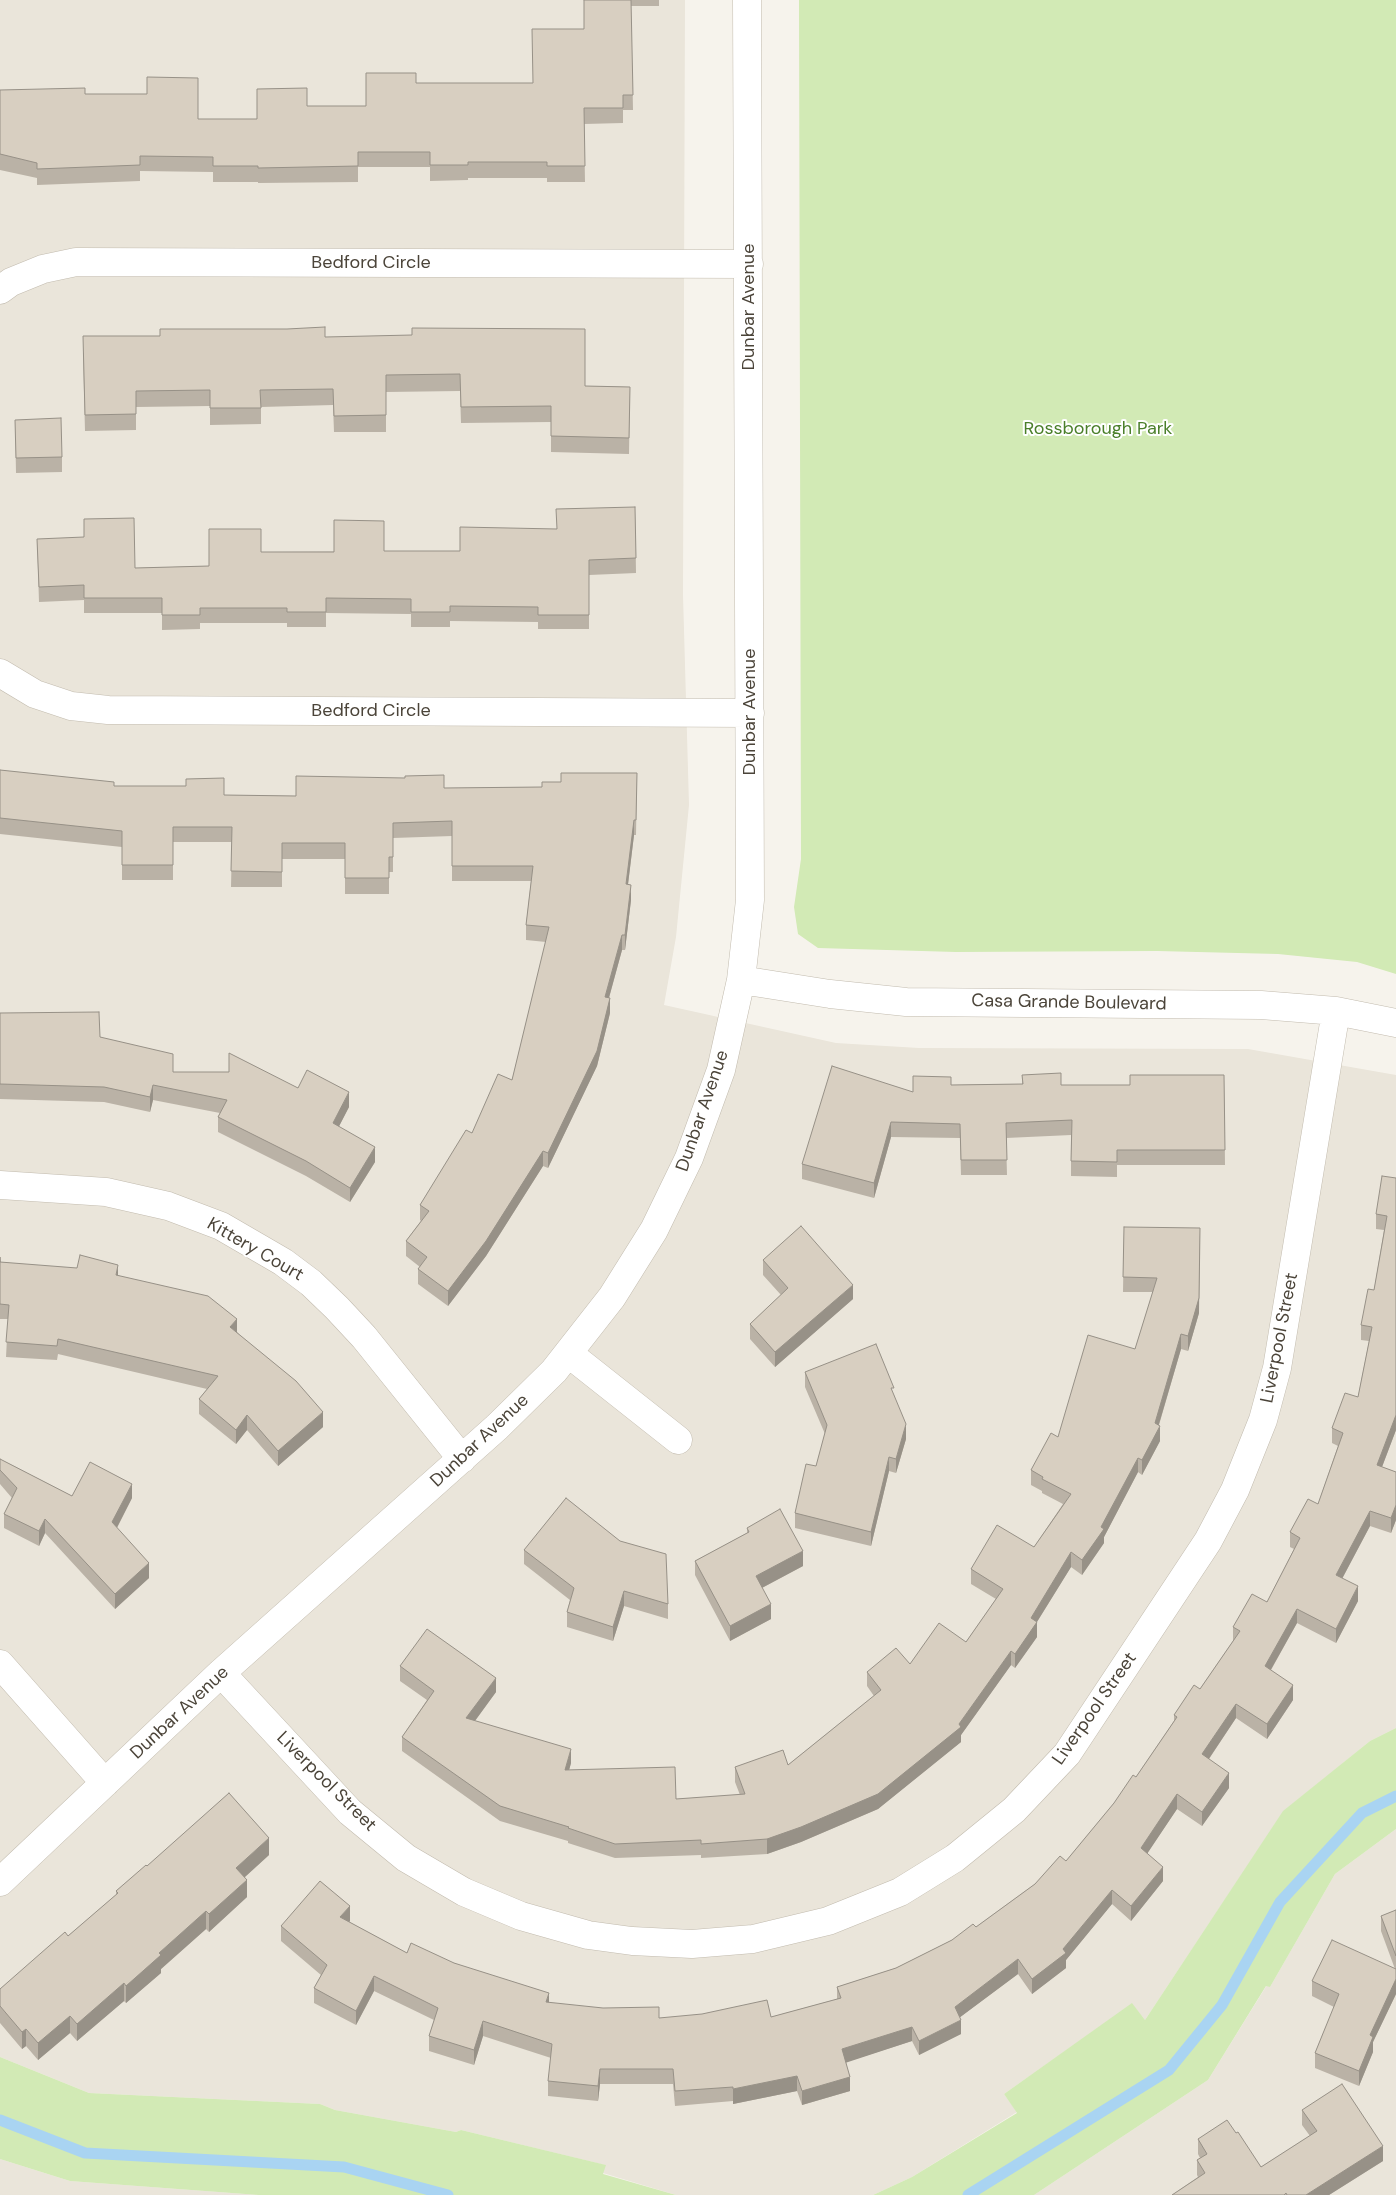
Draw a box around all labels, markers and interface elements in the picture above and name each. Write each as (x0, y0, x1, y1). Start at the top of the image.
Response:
street label: Dunbar Avenue (738, 244, 760, 370)
street label: Bedford Circle (311, 252, 431, 274)
park label: Rossborough Park (1024, 418, 1172, 440)
street label: Dunbar Avenue (739, 649, 761, 775)
street label: Bedford Circle (311, 700, 431, 722)
street label: Casa Grande Boulevard (971, 990, 1167, 1016)
street label: Dunbar Avenue (672, 1048, 734, 1174)
street label: Kittery Court (203, 1214, 307, 1286)
street label: Liverpool Street (1257, 1271, 1303, 1405)
street label: Dunbar Avenue (426, 1390, 534, 1492)
street label: Liverpool Street (1048, 1649, 1142, 1769)
street label: Dunbar Avenue (126, 1662, 234, 1764)
street label: Liverpool Street (272, 1728, 380, 1836)

